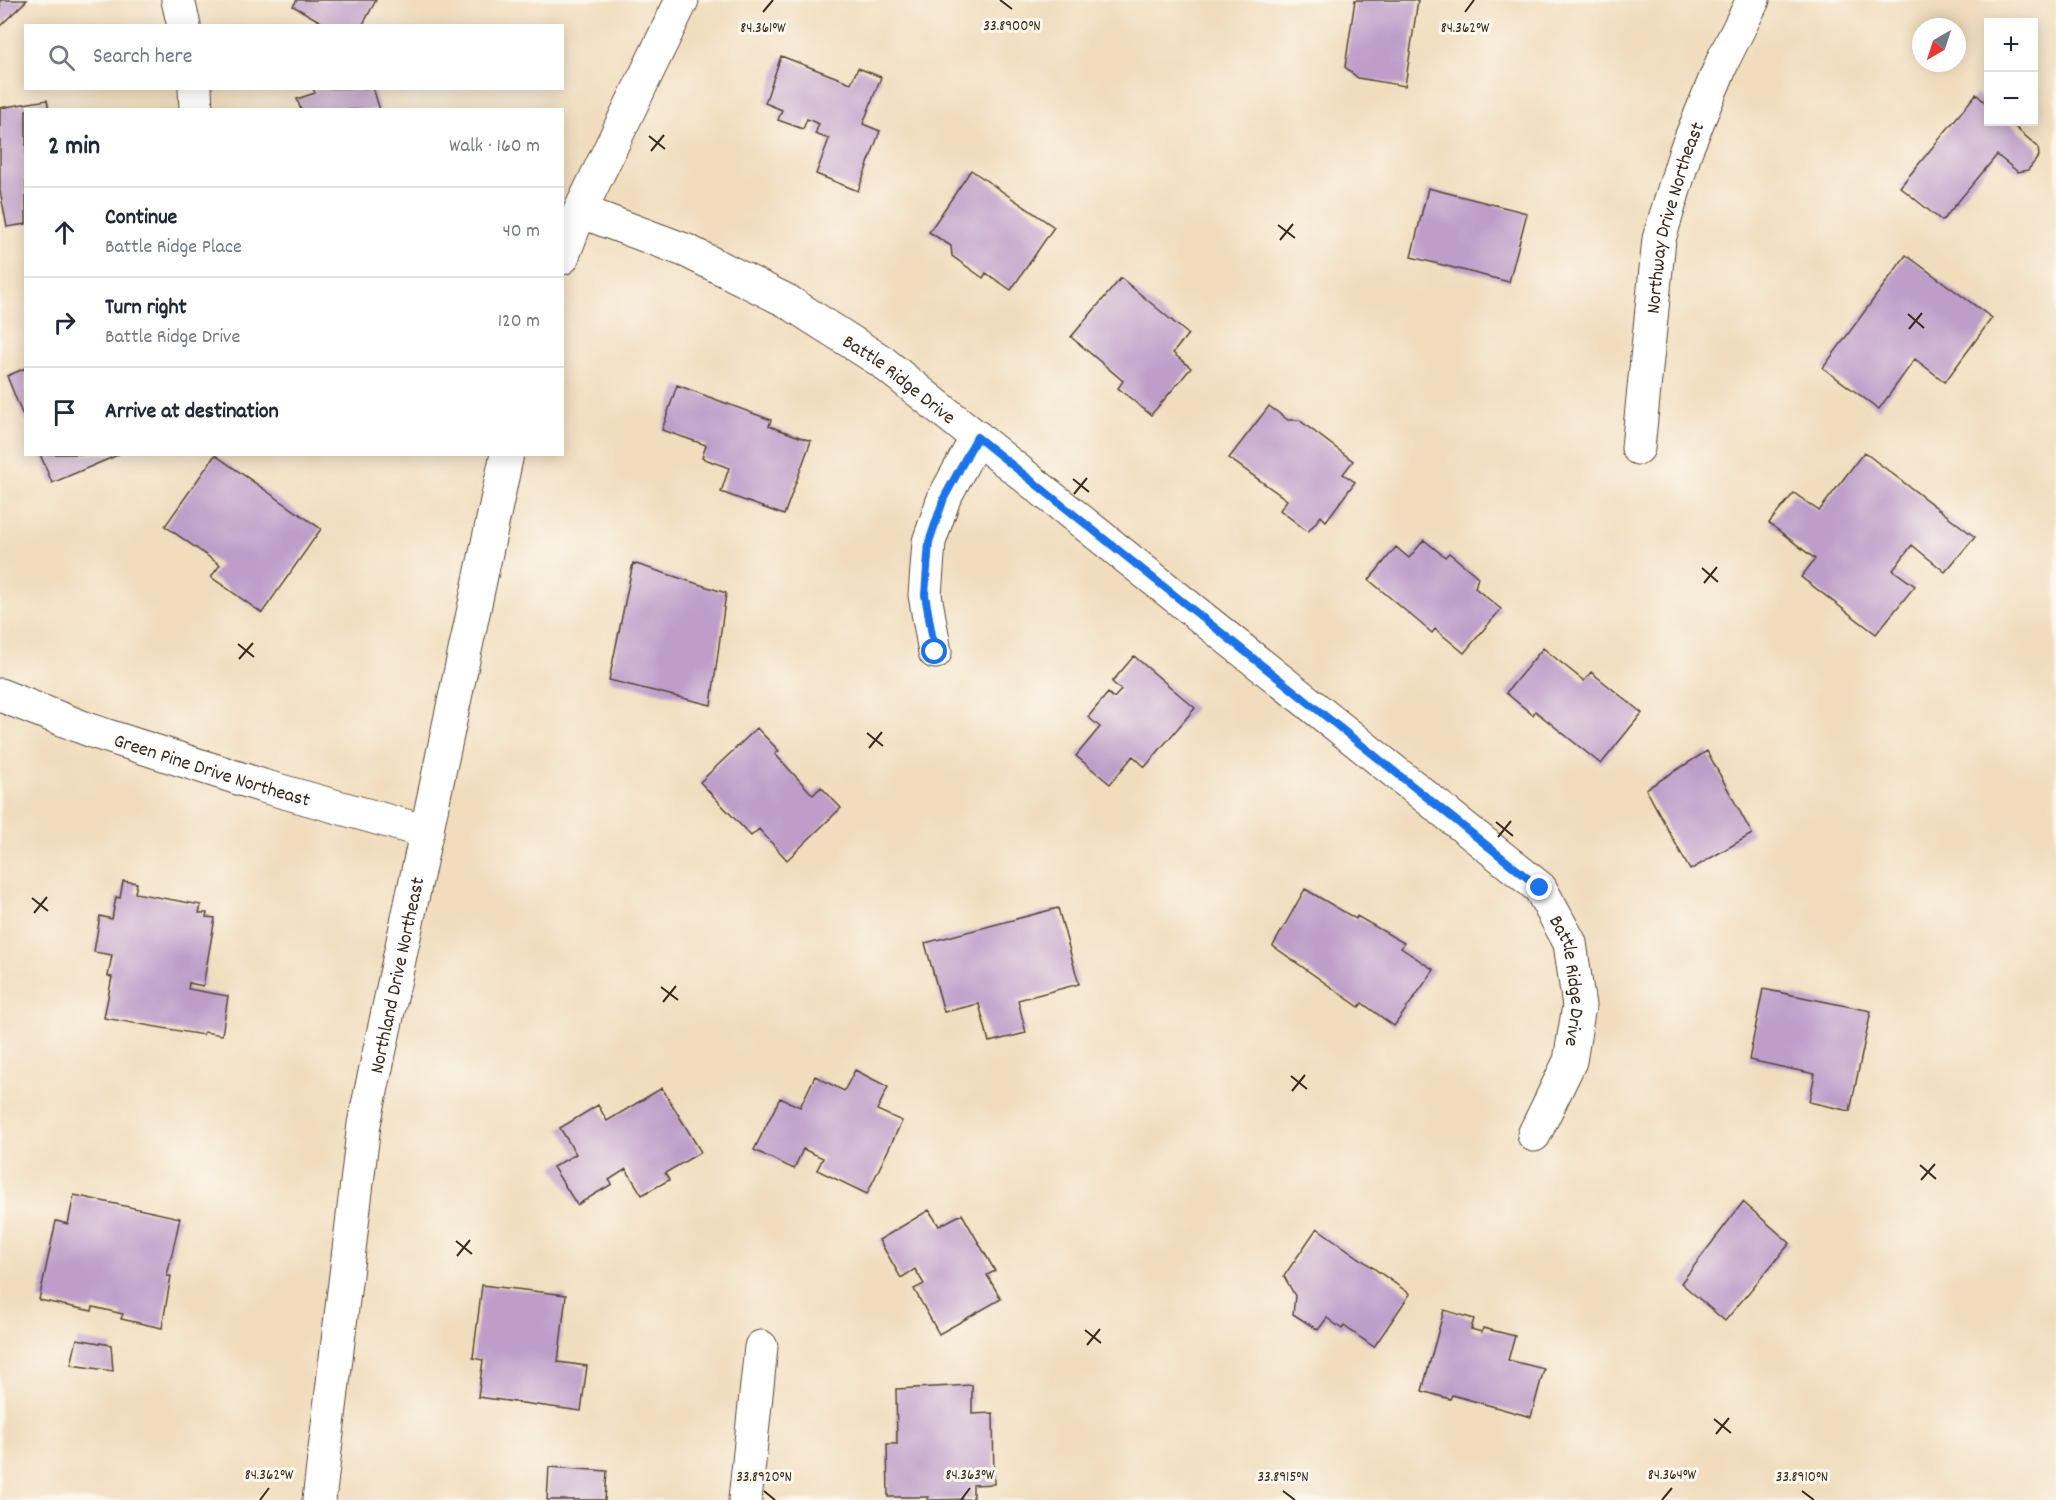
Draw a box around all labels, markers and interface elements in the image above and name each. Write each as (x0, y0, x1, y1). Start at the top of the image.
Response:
text: 33.8900°N (983, 16, 1041, 38)
text: 84.361°W (740, 18, 786, 40)
text: 84.362°W (1441, 18, 1490, 40)
north arrow (1912, 18, 1966, 72)
map controls (1984, 18, 2038, 126)
button: + (1984, 18, 2038, 72)
search box (24, 24, 564, 90)
icon: search (45, 41, 78, 74)
text: Search here (93, 42, 192, 73)
button: − (1984, 72, 2038, 126)
street label: Northway Drive Northeast (1641, 118, 1713, 315)
text: 2 min (48, 129, 100, 166)
text: Walk · 160 m (449, 133, 540, 161)
text: Continue (105, 203, 177, 234)
icon: ahead (48, 216, 81, 249)
text: 40 m (502, 218, 540, 246)
text: Battle Ridge Place (105, 234, 242, 262)
text: Turn right (105, 293, 187, 324)
icon: right (48, 306, 81, 339)
text: 120 m (498, 308, 540, 336)
text: Battle Ridge Drive (105, 324, 240, 352)
street label: Battle Ridge Drive (836, 329, 961, 433)
icon: arrive (48, 396, 81, 429)
text: Arrive at destination (105, 397, 279, 428)
route start (921, 638, 947, 664)
street label: Green Pine Drive Northeast (110, 728, 313, 816)
route end (1526, 874, 1552, 900)
street label: Northland Drive Northeast (364, 875, 433, 1076)
street label: Battle Ridge Drive (1540, 911, 1590, 1048)
text: 84.362°W (245, 1465, 294, 1487)
text: 84.363°W (946, 1465, 995, 1487)
text: 84.364°W (1648, 1465, 1697, 1487)
text: 33.8920°N (736, 1467, 792, 1489)
text: 33.8915°N (1257, 1467, 1309, 1489)
text: 33.8910°N (1776, 1467, 1828, 1489)

